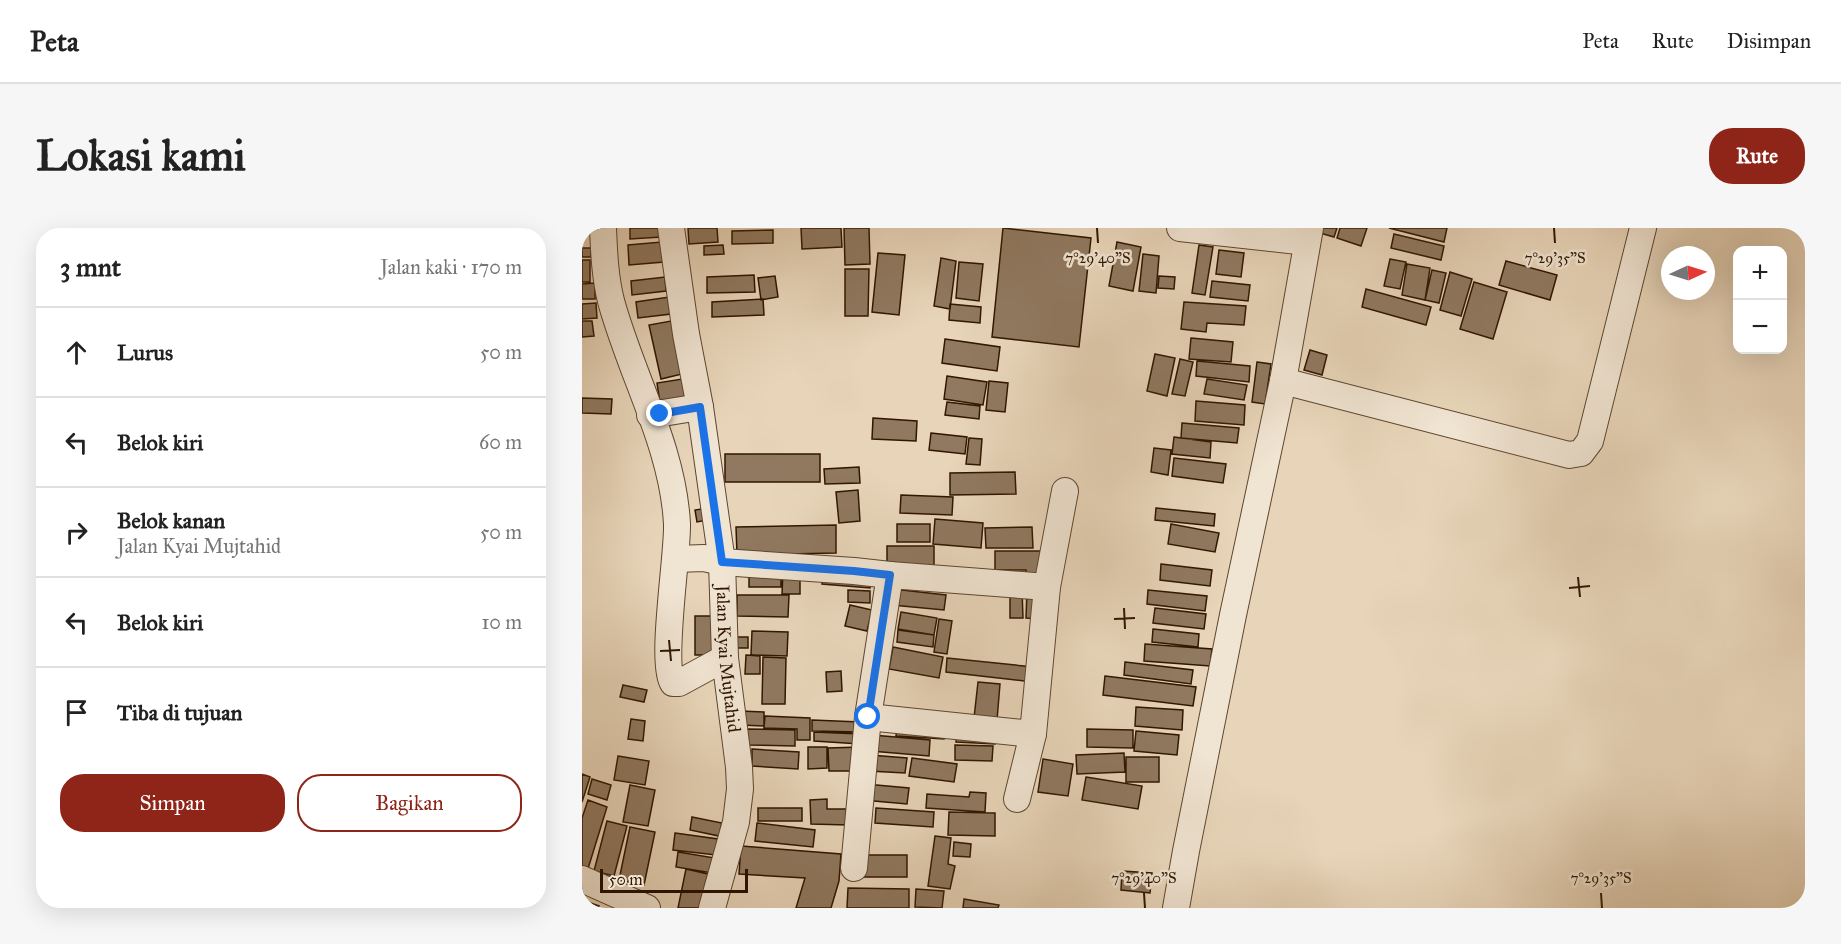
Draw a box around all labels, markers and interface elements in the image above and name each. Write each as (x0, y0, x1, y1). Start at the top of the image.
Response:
text: Peta (30, 24, 79, 59)
text: Peta (1582, 28, 1619, 54)
text: Rute (1652, 28, 1694, 54)
text: Disimpan (1727, 28, 1811, 54)
button: Rute (1709, 128, 1805, 184)
text: Lokasi kami (36, 130, 246, 182)
north arrow (1661, 246, 1715, 300)
map controls (1733, 246, 1787, 354)
button: + (1733, 246, 1787, 300)
text: 7°29'40"S (1065, 249, 1131, 267)
text: 7°29'35"S (1524, 249, 1586, 267)
text: 3 mnt (60, 251, 121, 283)
text: Jalan kaki · 170 m (380, 255, 522, 279)
button: − (1733, 300, 1787, 354)
icon: ahead (60, 336, 93, 369)
text: Lurus (117, 339, 173, 366)
text: 50 m (480, 340, 522, 364)
route end (646, 400, 672, 426)
icon: left (60, 426, 93, 459)
text: Belok kiri (117, 429, 203, 456)
text: 60 m (479, 430, 522, 454)
text: Belok kanan (117, 507, 225, 534)
icon: right (60, 516, 93, 549)
text: 50 m (480, 520, 522, 544)
text: Jalan Kyai Mujtahid (117, 534, 281, 558)
street label: Jalan Kyai Mujtahid (711, 583, 745, 734)
icon: left (60, 606, 93, 639)
text: Belok kiri (117, 609, 203, 636)
text: 10 m (481, 610, 522, 634)
icon: arrive (60, 696, 93, 729)
text: Tiba di tujuan (117, 699, 242, 726)
route start (854, 703, 880, 729)
button: Simpan (60, 774, 285, 832)
button: Bagikan (297, 774, 522, 832)
scale bar (600, 866, 748, 894)
text: 7°29'40"S (1111, 869, 1177, 887)
text: 7°29'35"S (1570, 869, 1632, 887)
text: 50 m (609, 870, 643, 889)

